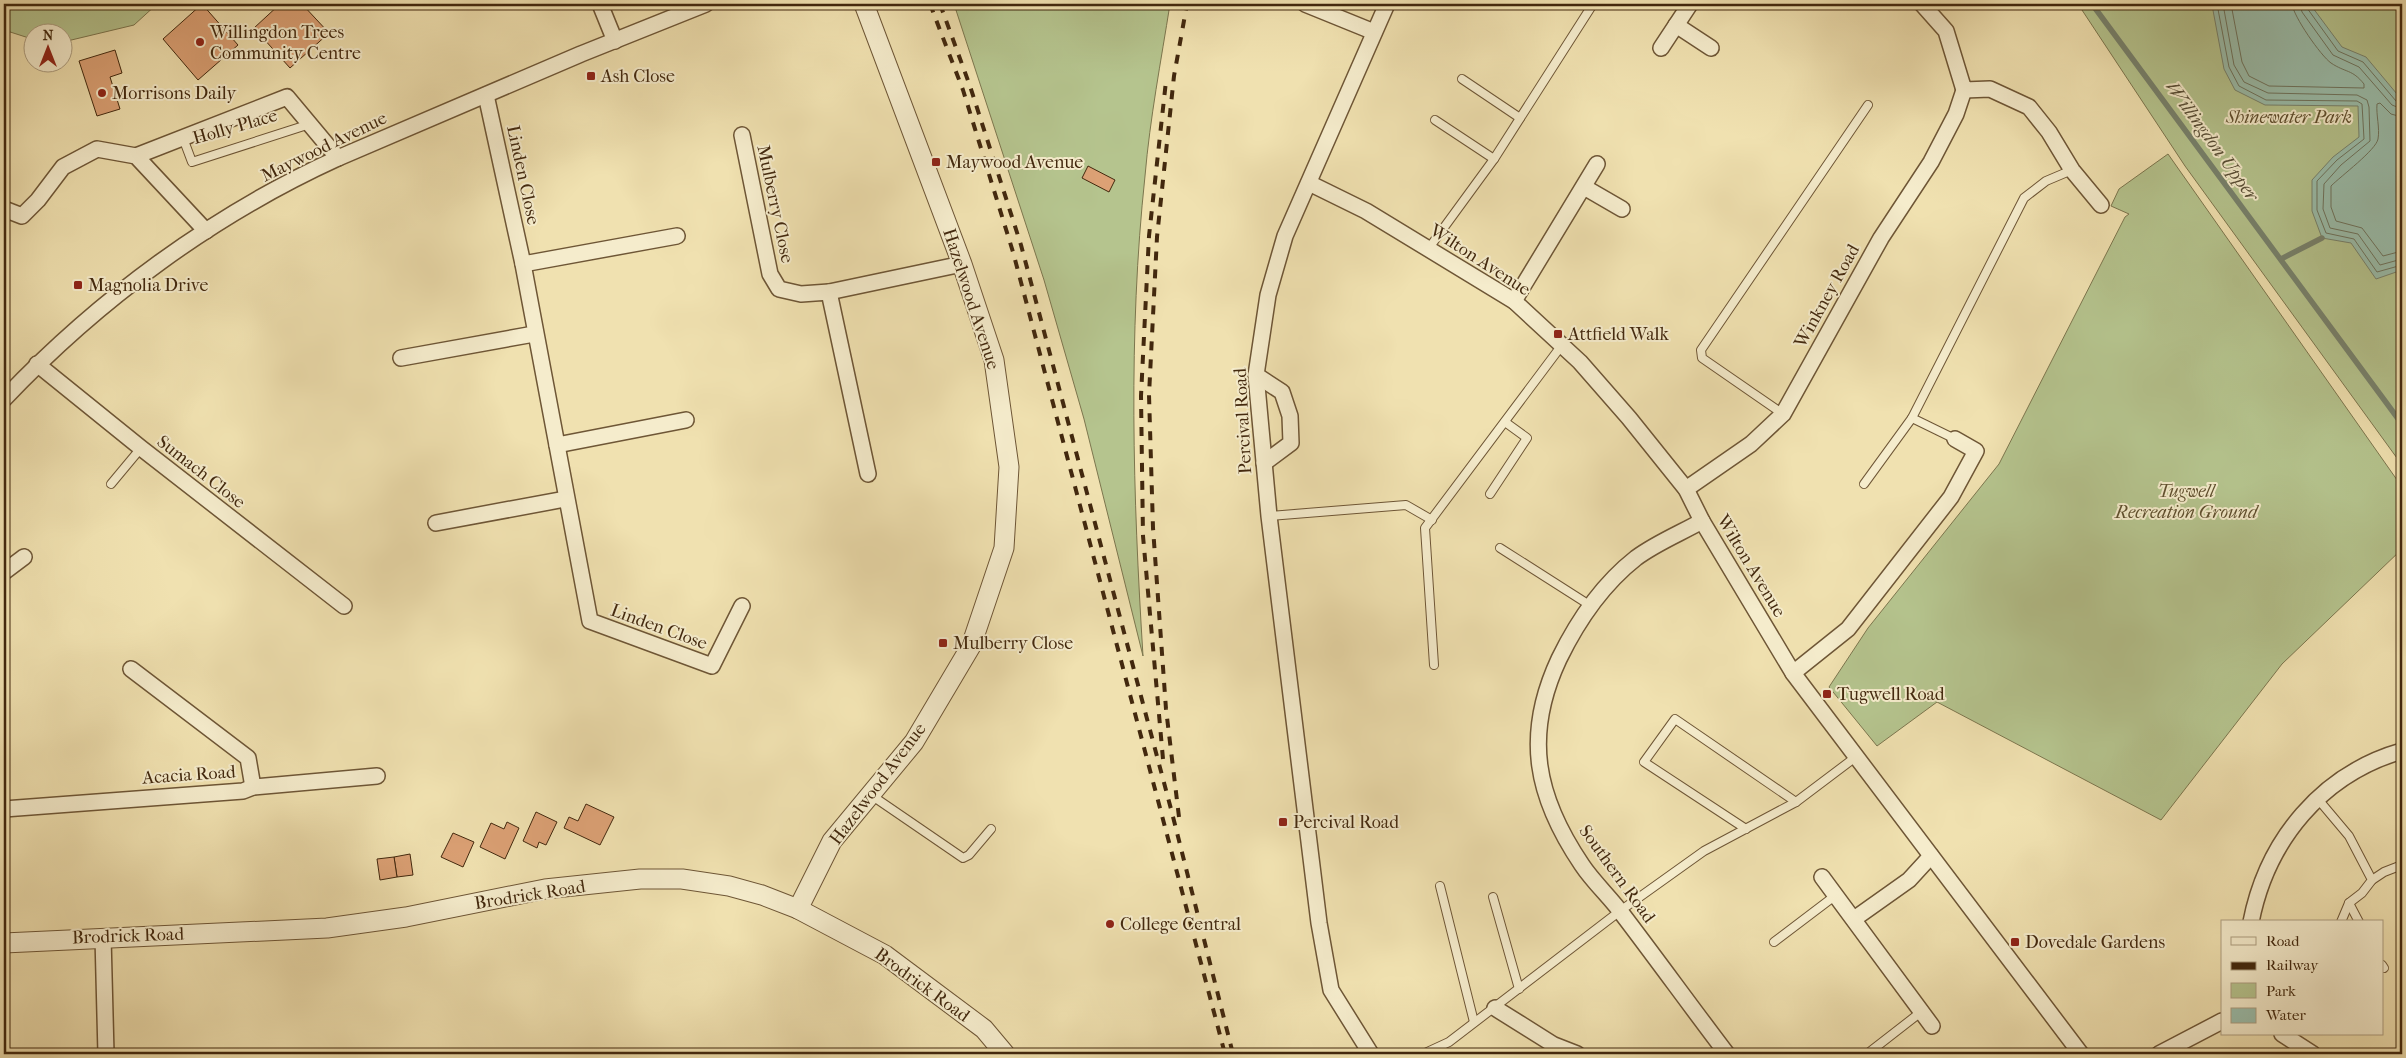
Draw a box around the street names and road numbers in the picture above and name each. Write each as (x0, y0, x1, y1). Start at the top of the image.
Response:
street label: Holly Place (190, 105, 280, 149)
street label: Maywood Avenue (258, 107, 390, 187)
street label: Linden Close (502, 123, 544, 227)
street label: Mulberry Close (752, 143, 798, 265)
street label: Wilton Avenue (1425, 219, 1534, 300)
street label: Hazelwood Avenue (938, 226, 1004, 372)
street label: Winkney Road (1789, 240, 1864, 352)
street label: Percival Road (1230, 367, 1256, 474)
street label: Sumach Close (153, 431, 249, 513)
street label: Wilton Avenue (1712, 510, 1790, 621)
street label: Linden Close (608, 600, 710, 654)
street label: Hazelwood Avenue (825, 719, 931, 849)
street label: Acacia Road (141, 761, 237, 789)
street label: Southern Road (1574, 821, 1660, 927)
street label: Brodrick Road (473, 876, 587, 914)
street label: Brodrick Road (72, 924, 185, 948)
street label: Brodrick Road (870, 944, 974, 1027)

